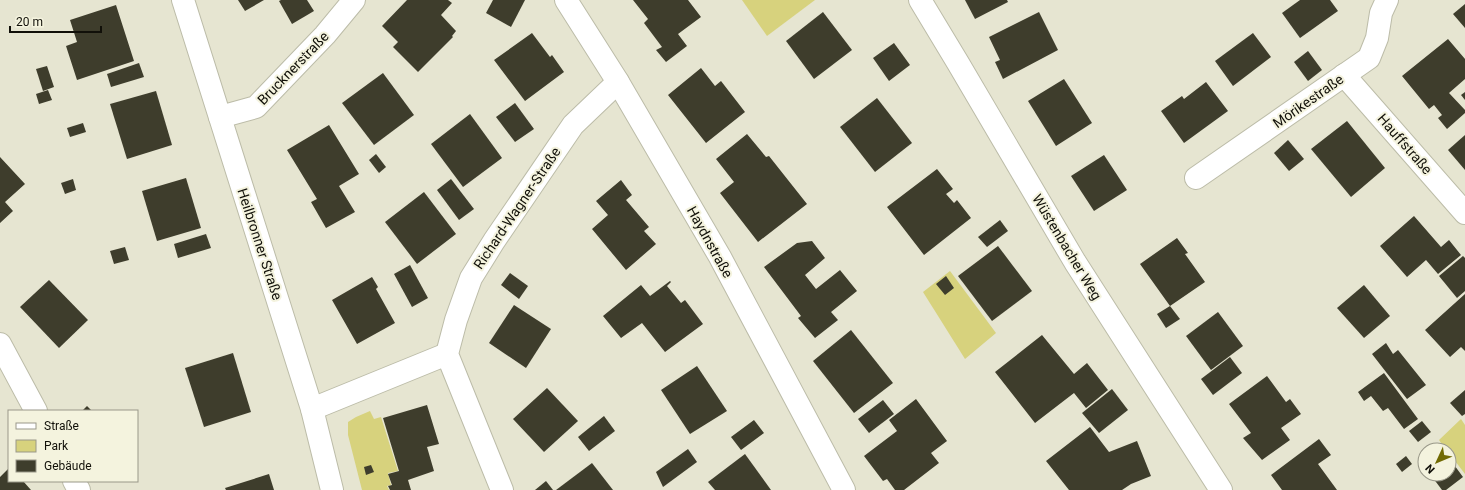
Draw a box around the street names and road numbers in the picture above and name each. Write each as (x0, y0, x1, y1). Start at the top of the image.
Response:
street label: Brucknerstraße (254, 28, 332, 108)
street label: Mörikestraße (1270, 71, 1346, 131)
street label: Hauffstraße (1374, 111, 1436, 177)
street label: Richard-Wagner-Straße (470, 144, 564, 272)
street label: Heilbronner Straße (234, 186, 286, 302)
street label: Wüstenbacher Weg (1029, 191, 1105, 303)
street label: Haydnstraße (684, 203, 736, 281)

